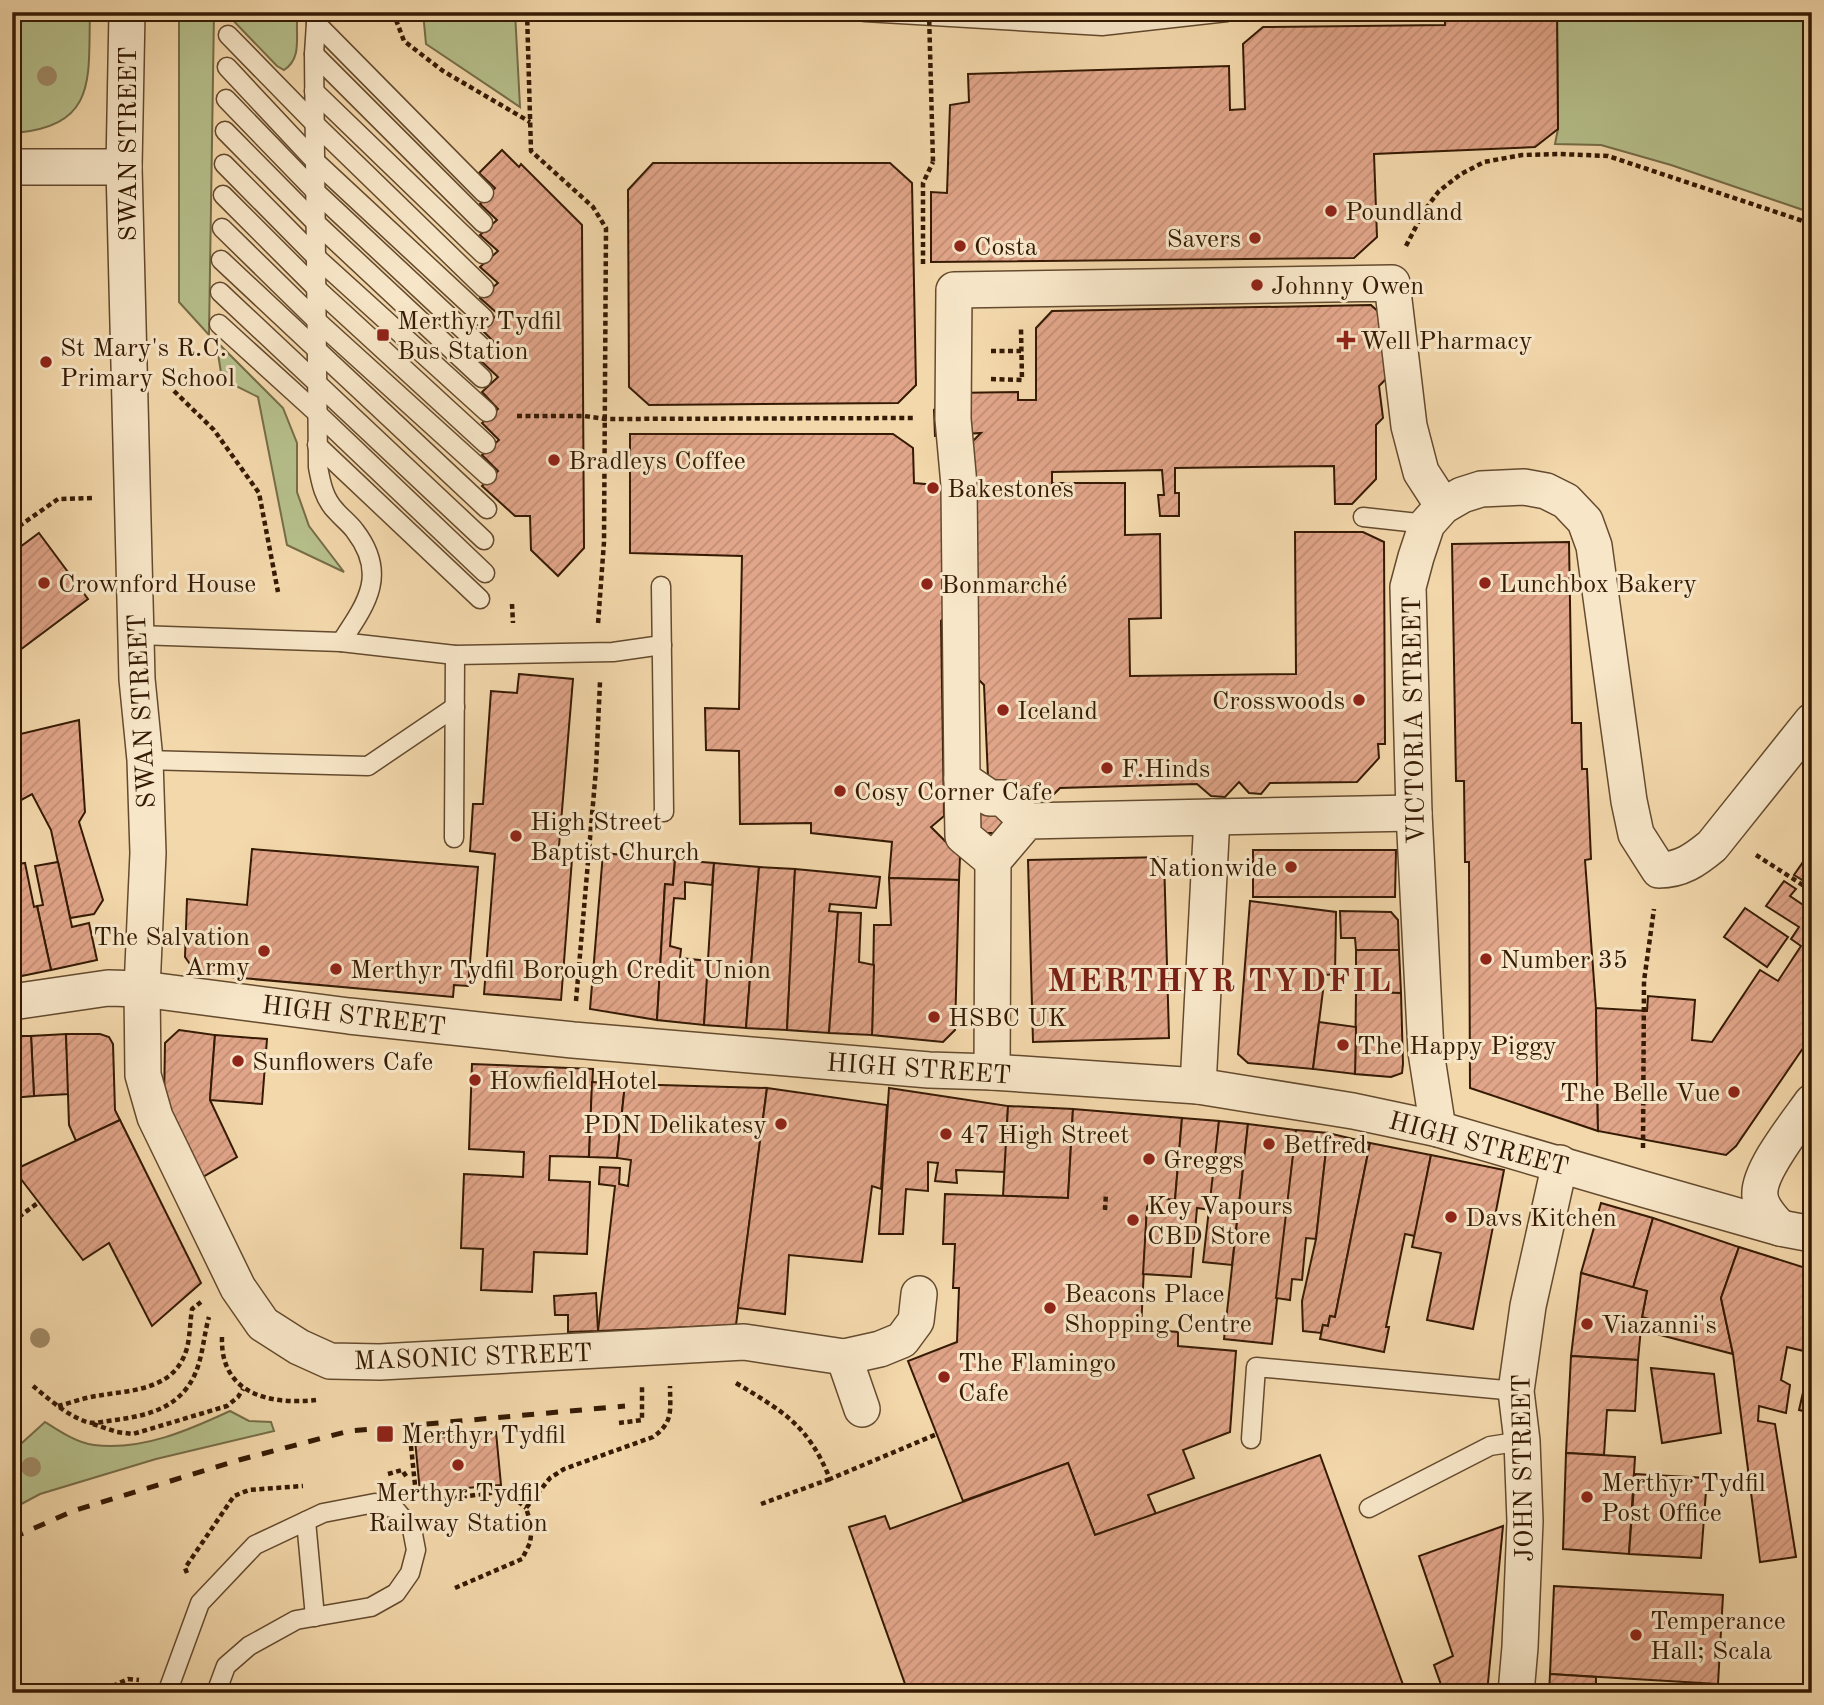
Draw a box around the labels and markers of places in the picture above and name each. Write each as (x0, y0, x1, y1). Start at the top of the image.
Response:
place label: Poundland (1345, 200, 1463, 226)
marker: Poundland (1323, 203, 1339, 219)
place label: Savers (1166, 227, 1241, 253)
marker: Savers (1247, 230, 1263, 246)
place label: Costa (974, 235, 1038, 261)
marker: Costa (952, 238, 968, 254)
place label: Johnny Owen (1271, 274, 1424, 300)
marker: Johnny Owen (1249, 277, 1265, 293)
place label: Merthyr Tydfil Bus Station (397, 309, 562, 365)
marker: Merthyr Tydfil Bus Station (375, 327, 391, 343)
place label: Well Pharmacy (1360, 329, 1533, 355)
marker: Well Pharmacy (1338, 332, 1354, 348)
place label: St Mary's R.C. Primary School (60, 336, 235, 392)
marker: St Mary's R.C. Primary School (38, 354, 54, 370)
place label: Bradleys Coffee (568, 449, 746, 475)
marker: Bradleys Coffee (546, 452, 562, 468)
place label: Bakestones (947, 477, 1074, 503)
marker: Bakestones (925, 480, 941, 496)
place label: Crownford House (58, 572, 256, 598)
place label: Lunchbox Bakery (1499, 572, 1697, 598)
place label: Bonmarché (941, 573, 1067, 599)
marker: Crownford House (36, 575, 52, 591)
marker: Lunchbox Bakery (1477, 575, 1493, 591)
marker: Bonmarché (919, 576, 935, 592)
place label: Crosswoods (1212, 689, 1345, 715)
marker: Crosswoods (1351, 692, 1367, 708)
place label: Iceland (1017, 699, 1098, 725)
marker: Iceland (995, 702, 1011, 718)
place label: F.Hinds (1121, 757, 1210, 783)
marker: F.Hinds (1099, 760, 1115, 776)
place label: Cosy Corner Cafe (854, 780, 1052, 806)
marker: Cosy Corner Cafe (832, 783, 848, 799)
place label: High Street Baptist Church (530, 810, 700, 866)
marker: High Street Baptist Church (508, 828, 524, 844)
place label: Nationwide (1148, 856, 1277, 882)
marker: Nationwide (1283, 859, 1299, 875)
place label: The Salvation Army (93, 925, 250, 981)
marker: The Salvation Army (256, 943, 272, 959)
place label: Number 35 (1500, 948, 1628, 974)
marker: Number 35 (1478, 951, 1494, 967)
place label: Merthyr Tydfil Borough Credit Union (350, 958, 771, 984)
marker: Merthyr Tydfil Borough Credit Union (328, 961, 344, 977)
place label: HSBC UK (948, 1006, 1067, 1032)
marker: HSBC UK (926, 1009, 942, 1025)
place label: The Happy Piggy (1357, 1034, 1557, 1060)
marker: The Happy Piggy (1335, 1037, 1351, 1053)
place label: Sunflowers Cafe (252, 1050, 433, 1076)
marker: Sunflowers Cafe (230, 1053, 246, 1069)
place label: Howfield Hotel (489, 1069, 657, 1095)
marker: Howfield Hotel (467, 1072, 483, 1088)
place label: The Belle Vue (1560, 1081, 1720, 1107)
marker: The Belle Vue (1726, 1084, 1742, 1100)
place label: PDN Delikatesy (583, 1113, 767, 1139)
marker: PDN Delikatesy (773, 1116, 789, 1132)
place label: 47 High Street (960, 1123, 1129, 1149)
marker: 47 High Street (938, 1126, 954, 1142)
place label: Betfred (1283, 1133, 1367, 1159)
marker: Betfred (1261, 1136, 1277, 1152)
place label: Greggs (1163, 1148, 1244, 1174)
marker: Greggs (1141, 1151, 1157, 1167)
place label: Key Vapours CBD Store (1147, 1194, 1293, 1250)
place label: Davs Kitchen (1465, 1206, 1617, 1232)
marker: Davs Kitchen (1443, 1209, 1459, 1225)
marker: Key Vapours CBD Store (1125, 1212, 1141, 1228)
place label: Beacons Place Shopping Centre (1064, 1282, 1252, 1338)
marker: Beacons Place Shopping Centre (1042, 1300, 1058, 1316)
place label: Viazanni's (1601, 1313, 1717, 1339)
marker: Viazanni's (1579, 1316, 1595, 1332)
place label: The Flamingo Cafe (958, 1351, 1116, 1407)
marker: The Flamingo Cafe (936, 1369, 952, 1385)
place label: Merthyr Tydfil (401, 1423, 566, 1449)
marker: Merthyr Tydfil (375, 1424, 395, 1444)
marker: Merthyr Tydfil Railway Station (450, 1457, 466, 1473)
place label: Merthyr Tydfil Post Office (1601, 1471, 1766, 1527)
place label: Merthyr Tydfil Railway Station (368, 1481, 548, 1537)
marker: Merthyr Tydfil Post Office (1579, 1489, 1595, 1505)
place label: Temperance Hall; Scala (1650, 1609, 1786, 1665)
marker: Temperance Hall; Scala (1628, 1627, 1644, 1643)

